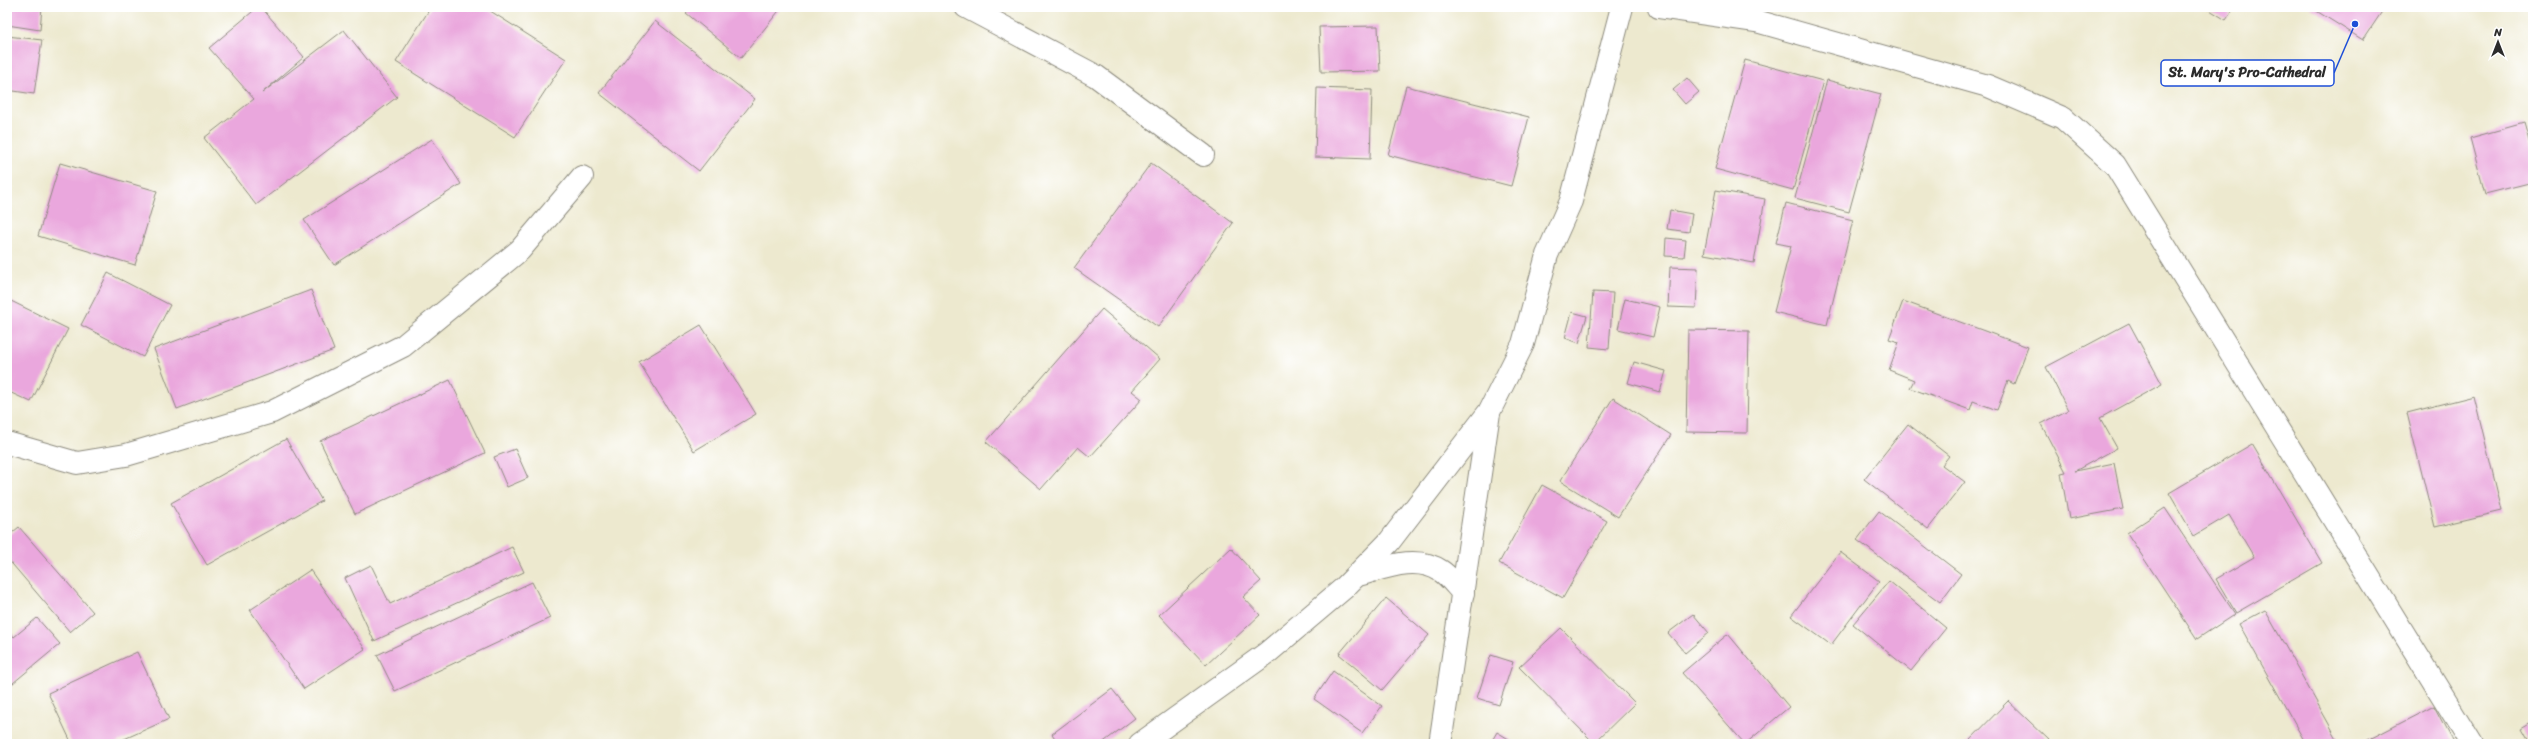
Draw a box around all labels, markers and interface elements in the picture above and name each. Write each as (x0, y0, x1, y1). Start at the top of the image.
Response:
north arrow (2478, 22, 2518, 62)
text: N (2493, 23, 2502, 42)
callout: St. Mary's Pro-Cathedral (2161, 60, 2334, 86)
text: St. Mary's Pro-Cathedral (2167, 60, 2327, 85)

